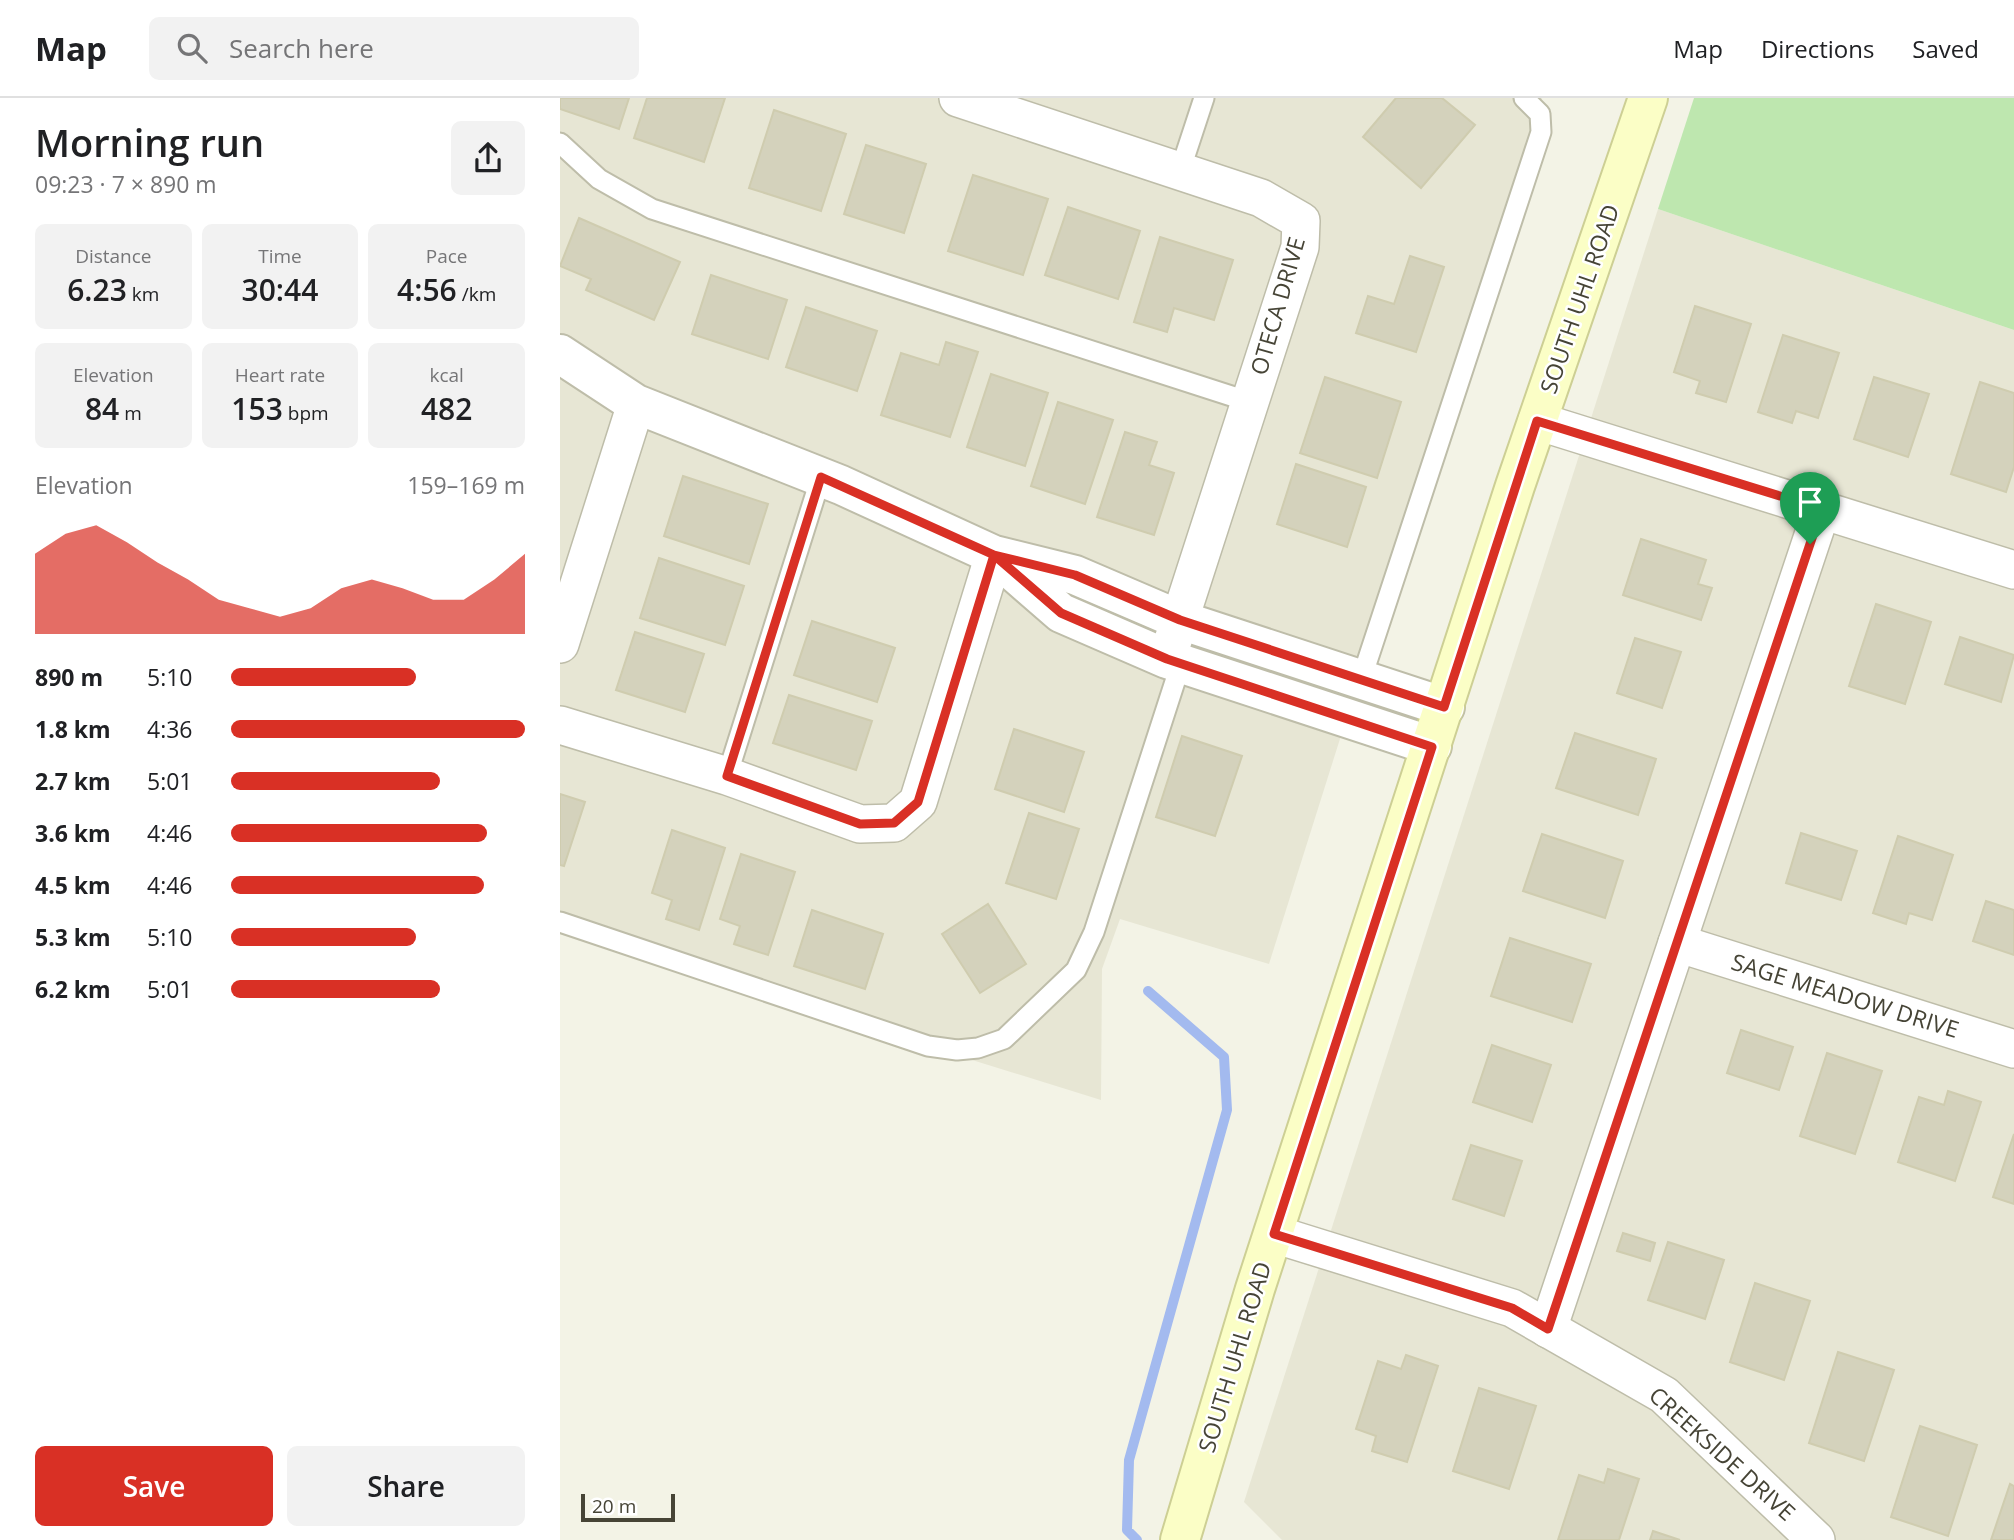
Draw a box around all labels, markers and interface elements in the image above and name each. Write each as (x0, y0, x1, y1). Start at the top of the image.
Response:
search box (149, 17, 639, 80)
text: Map (35, 26, 107, 71)
icon: search (173, 29, 211, 67)
text: Search here (229, 30, 374, 66)
text: Map (1673, 32, 1723, 65)
text: Directions (1761, 32, 1874, 65)
text: Saved (1912, 32, 1979, 65)
text: Morning run (35, 116, 264, 168)
button: share (451, 121, 525, 195)
text: 09:23 · 7 × 890 m (35, 168, 217, 200)
street label: SOUTH UHL ROAD (1532, 200, 1626, 397)
street label: OTECA DRIVE (1242, 233, 1312, 378)
text: Distance (75, 243, 152, 269)
text: Time (258, 243, 302, 269)
text: Pace (426, 243, 468, 269)
text: 6.23 (67, 269, 127, 310)
text: 30:44 (242, 269, 318, 310)
text: 4:56 (397, 269, 457, 310)
text: km (127, 281, 159, 307)
text: /km (457, 281, 496, 307)
text: Elevation (73, 362, 154, 388)
text: Heart rate (235, 362, 325, 388)
text: kcal (429, 362, 464, 388)
text: 84 (85, 388, 119, 429)
text: 153 (231, 388, 283, 429)
text: 482 (421, 388, 472, 429)
text: m (119, 400, 142, 426)
text: bpm (283, 400, 329, 426)
text: Elevation (35, 469, 133, 501)
text: 159–169 m (407, 469, 525, 501)
pin (1780, 472, 1840, 544)
icon: arrive (1791, 483, 1829, 521)
text: 890 m (35, 661, 103, 693)
text: 5:10 (147, 661, 193, 693)
text: 1.8 km (35, 713, 111, 745)
text: 4:36 (147, 713, 193, 745)
text: 2.7 km (35, 765, 111, 797)
text: 5:01 (147, 765, 193, 797)
text: 3.6 km (35, 817, 111, 849)
text: 4:46 (147, 817, 193, 849)
text: 4.5 km (35, 869, 111, 901)
text: 4:46 (147, 869, 193, 901)
text: 5.3 km (35, 921, 111, 953)
text: 5:10 (147, 921, 193, 953)
street label: SAGE MEADOW DRIVE (1728, 945, 1963, 1045)
text: 6.2 km (35, 973, 111, 1005)
text: 5:01 (147, 973, 193, 1005)
street label: SOUTH UHL ROAD (1190, 1257, 1278, 1456)
street label: CREEKSIDE DRIVE (1643, 1379, 1803, 1528)
button: Save (35, 1446, 273, 1526)
button: Share (287, 1446, 525, 1526)
scale bar (581, 1491, 676, 1523)
text: 20 m (592, 1493, 636, 1519)

